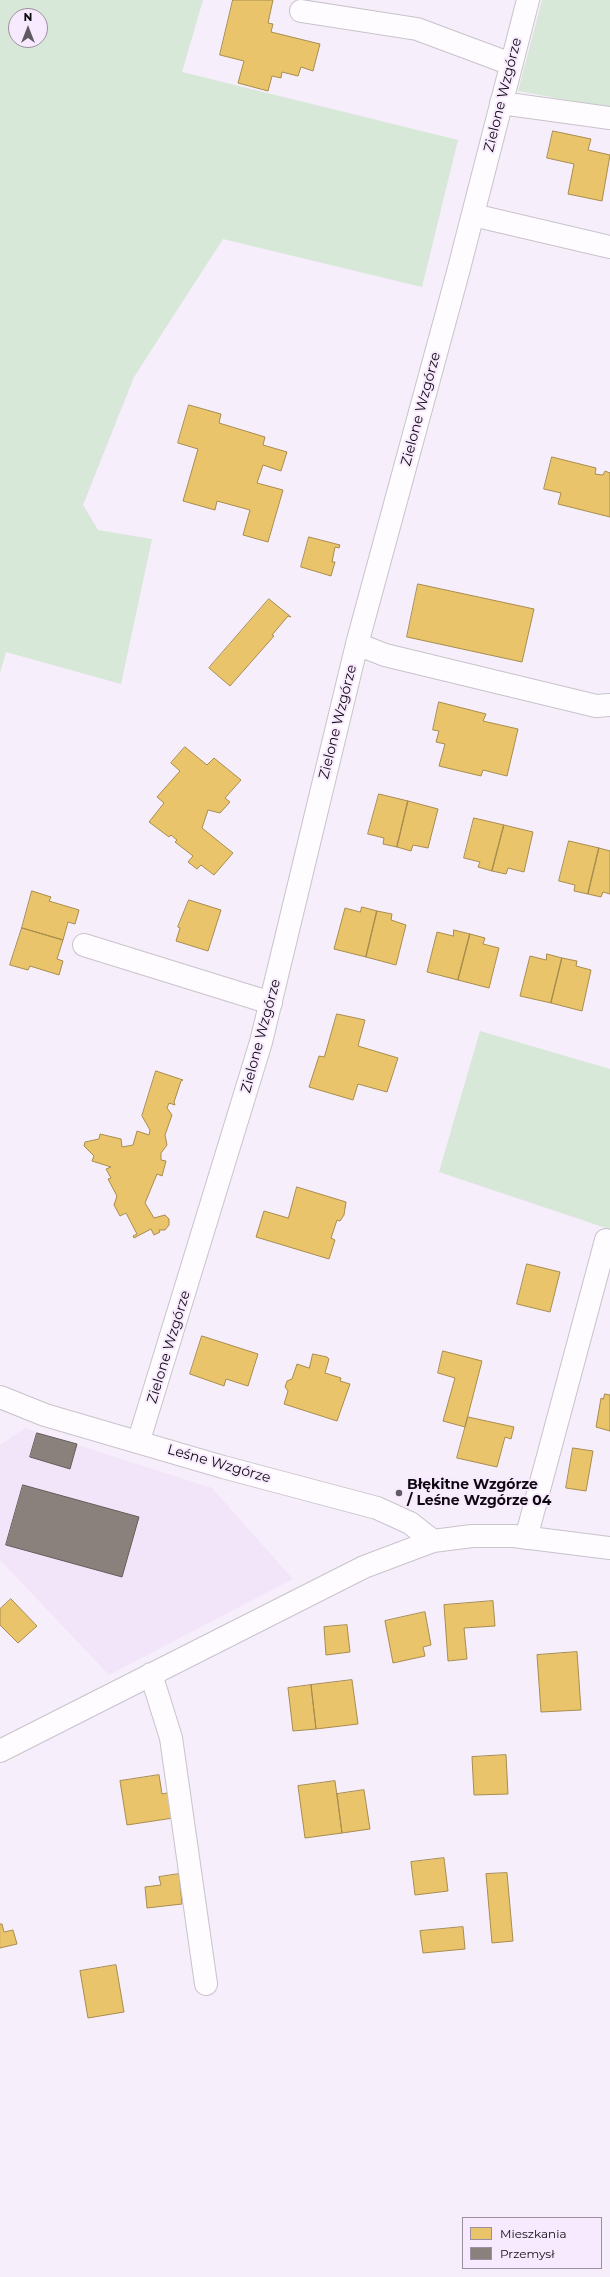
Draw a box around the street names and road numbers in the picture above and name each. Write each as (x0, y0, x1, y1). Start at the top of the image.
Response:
street label: Zielone Wzgórze (481, 36, 525, 154)
street label: Zielone Wzgórze (398, 350, 444, 468)
street label: Zielone Wzgórze (316, 663, 360, 781)
street label: Zielone Wzgórze (238, 977, 284, 1095)
street label: Zielone Wzgórze (144, 1289, 194, 1405)
street label: Leśne Wzgórze (165, 1441, 273, 1487)

